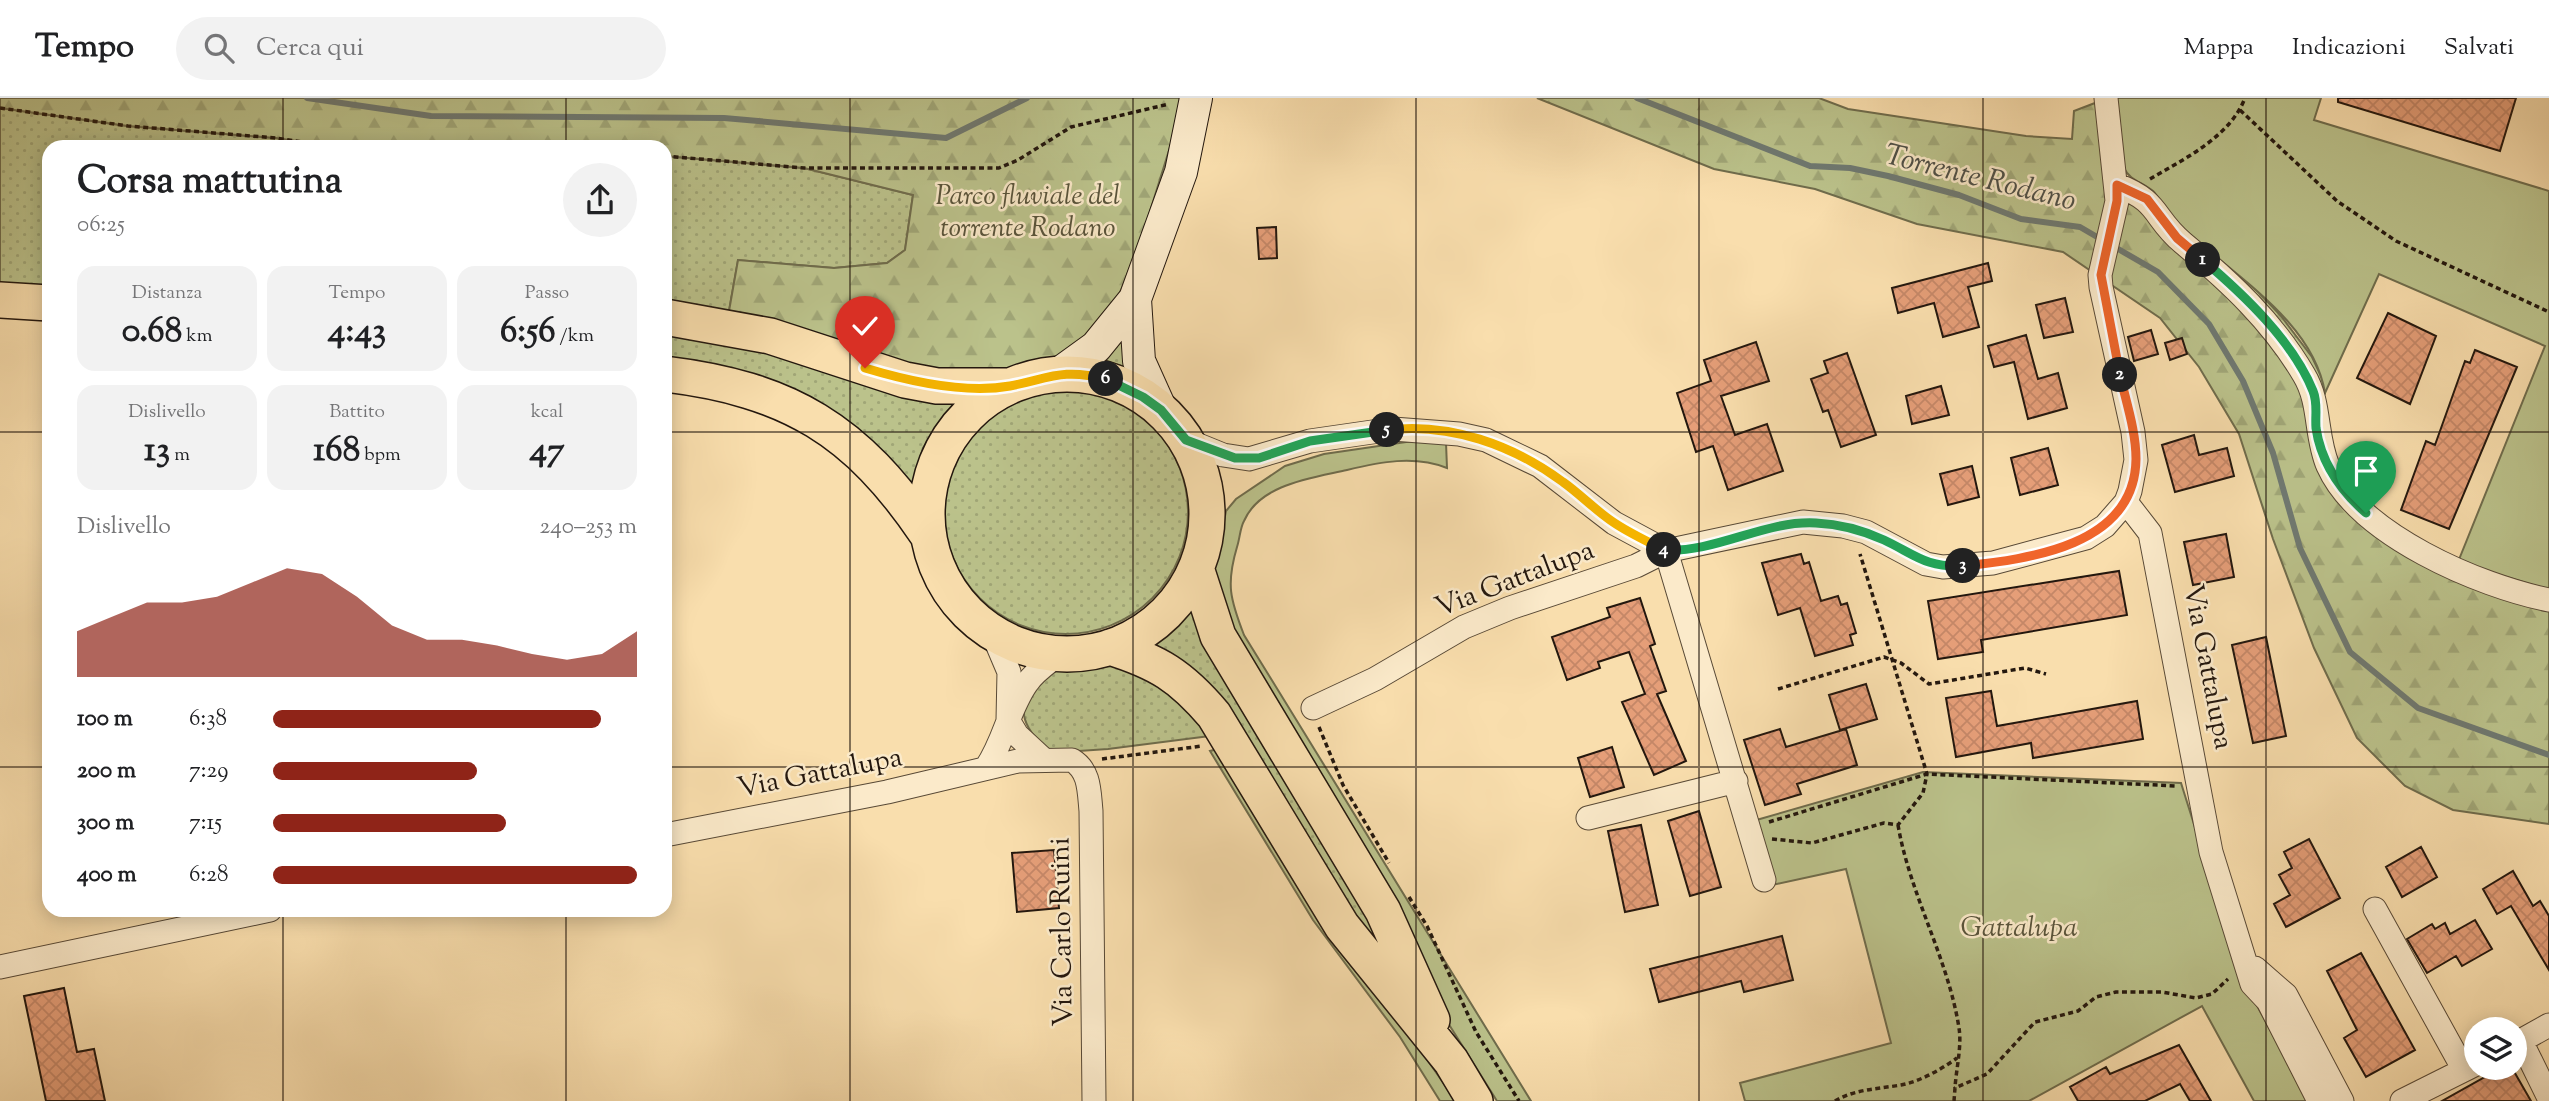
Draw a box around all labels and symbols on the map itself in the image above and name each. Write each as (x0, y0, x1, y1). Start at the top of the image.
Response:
water label: Torrente Rodano (1880, 134, 2080, 224)
park label: Parco fluviale del torrente Rodano (936, 177, 1120, 249)
pin: 1 (2186, 242, 2220, 278)
pin (835, 296, 895, 368)
pin: 2 (2102, 358, 2138, 392)
pin: 6 (1088, 362, 1124, 396)
pin: 5 (1370, 412, 1404, 448)
pin (2336, 441, 2396, 513)
street label: Via Gattalupa (1430, 531, 1600, 629)
pin: 4 (1646, 532, 1682, 568)
pin: 3 (1946, 548, 1980, 584)
street label: Via Gattalupa (2171, 581, 2243, 753)
street label: Via Gattalupa (734, 738, 906, 810)
street label: Via Carlo Ruini (1041, 837, 1085, 1027)
park label: Gattalupa (1960, 909, 2078, 949)

